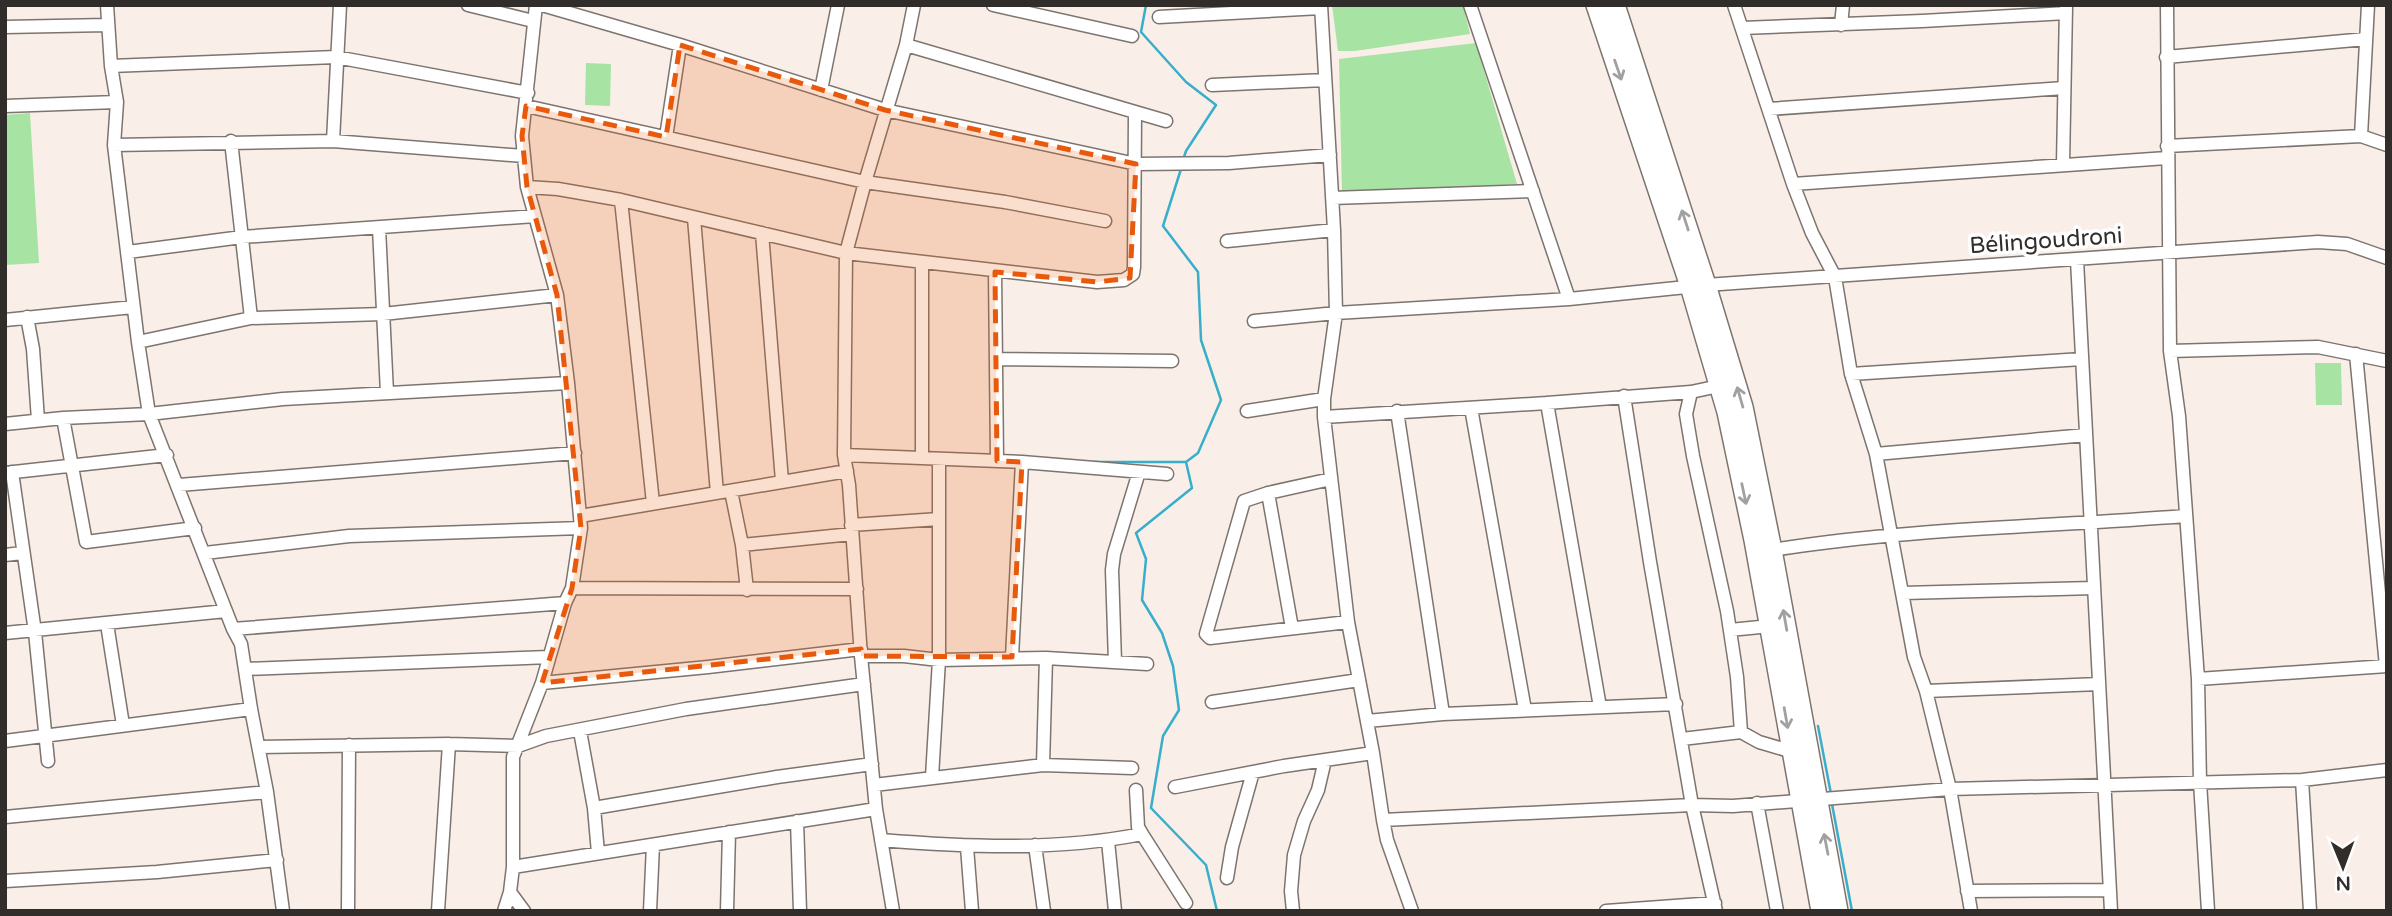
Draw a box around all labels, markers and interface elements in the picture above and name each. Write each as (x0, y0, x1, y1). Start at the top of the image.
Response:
one-way arrow (1612, 59, 1625, 81)
one-way arrow (1678, 209, 1690, 231)
street label: Bélingoudroni (1968, 222, 2124, 260)
one-way arrow (1732, 386, 1745, 408)
one-way arrow (1738, 482, 1752, 505)
one-way arrow (1778, 609, 1791, 632)
one-way arrow (1780, 706, 1794, 729)
north arrow (2308, 832, 2378, 902)
one-way arrow (1818, 833, 1832, 856)
text: N (2335, 872, 2351, 894)

